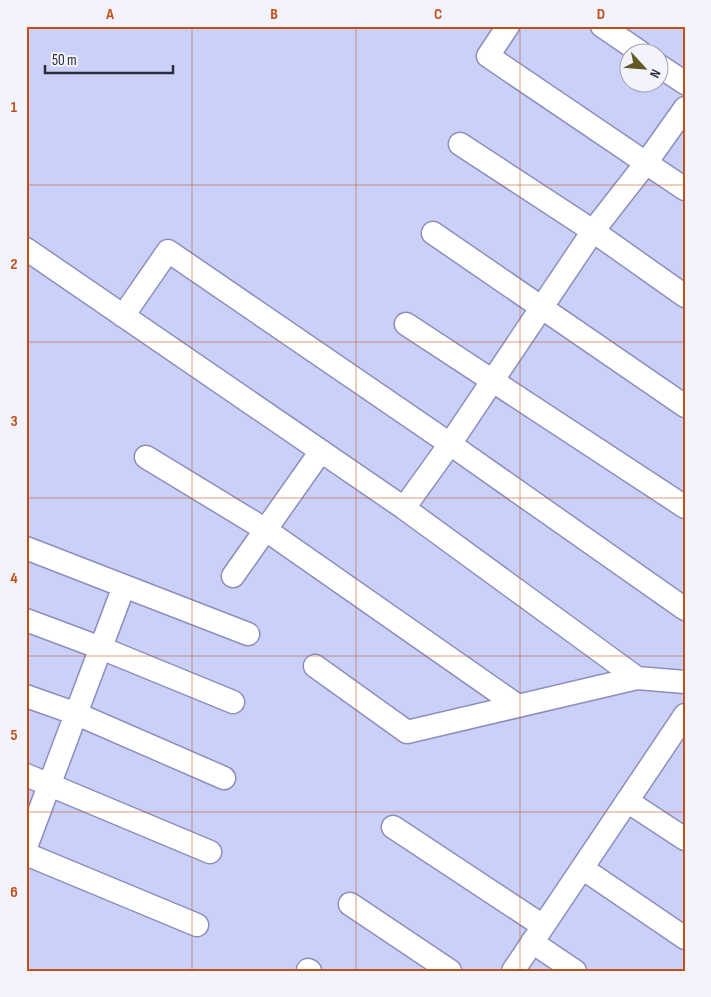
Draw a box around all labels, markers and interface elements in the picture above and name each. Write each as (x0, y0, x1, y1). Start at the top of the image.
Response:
text: A (105, 5, 114, 24)
text: B (270, 5, 278, 24)
text: C (434, 5, 442, 24)
text: D (597, 5, 605, 24)
scale bar (45, 42, 172, 74)
north arrow (618, 42, 668, 92)
text: 50 m (52, 51, 77, 70)
text: N (646, 66, 665, 81)
text: 1 (11, 98, 18, 117)
text: 2 (10, 255, 18, 274)
text: 3 (10, 412, 18, 431)
text: 4 (10, 569, 18, 588)
text: 5 (10, 726, 18, 745)
text: 6 (10, 883, 18, 902)

